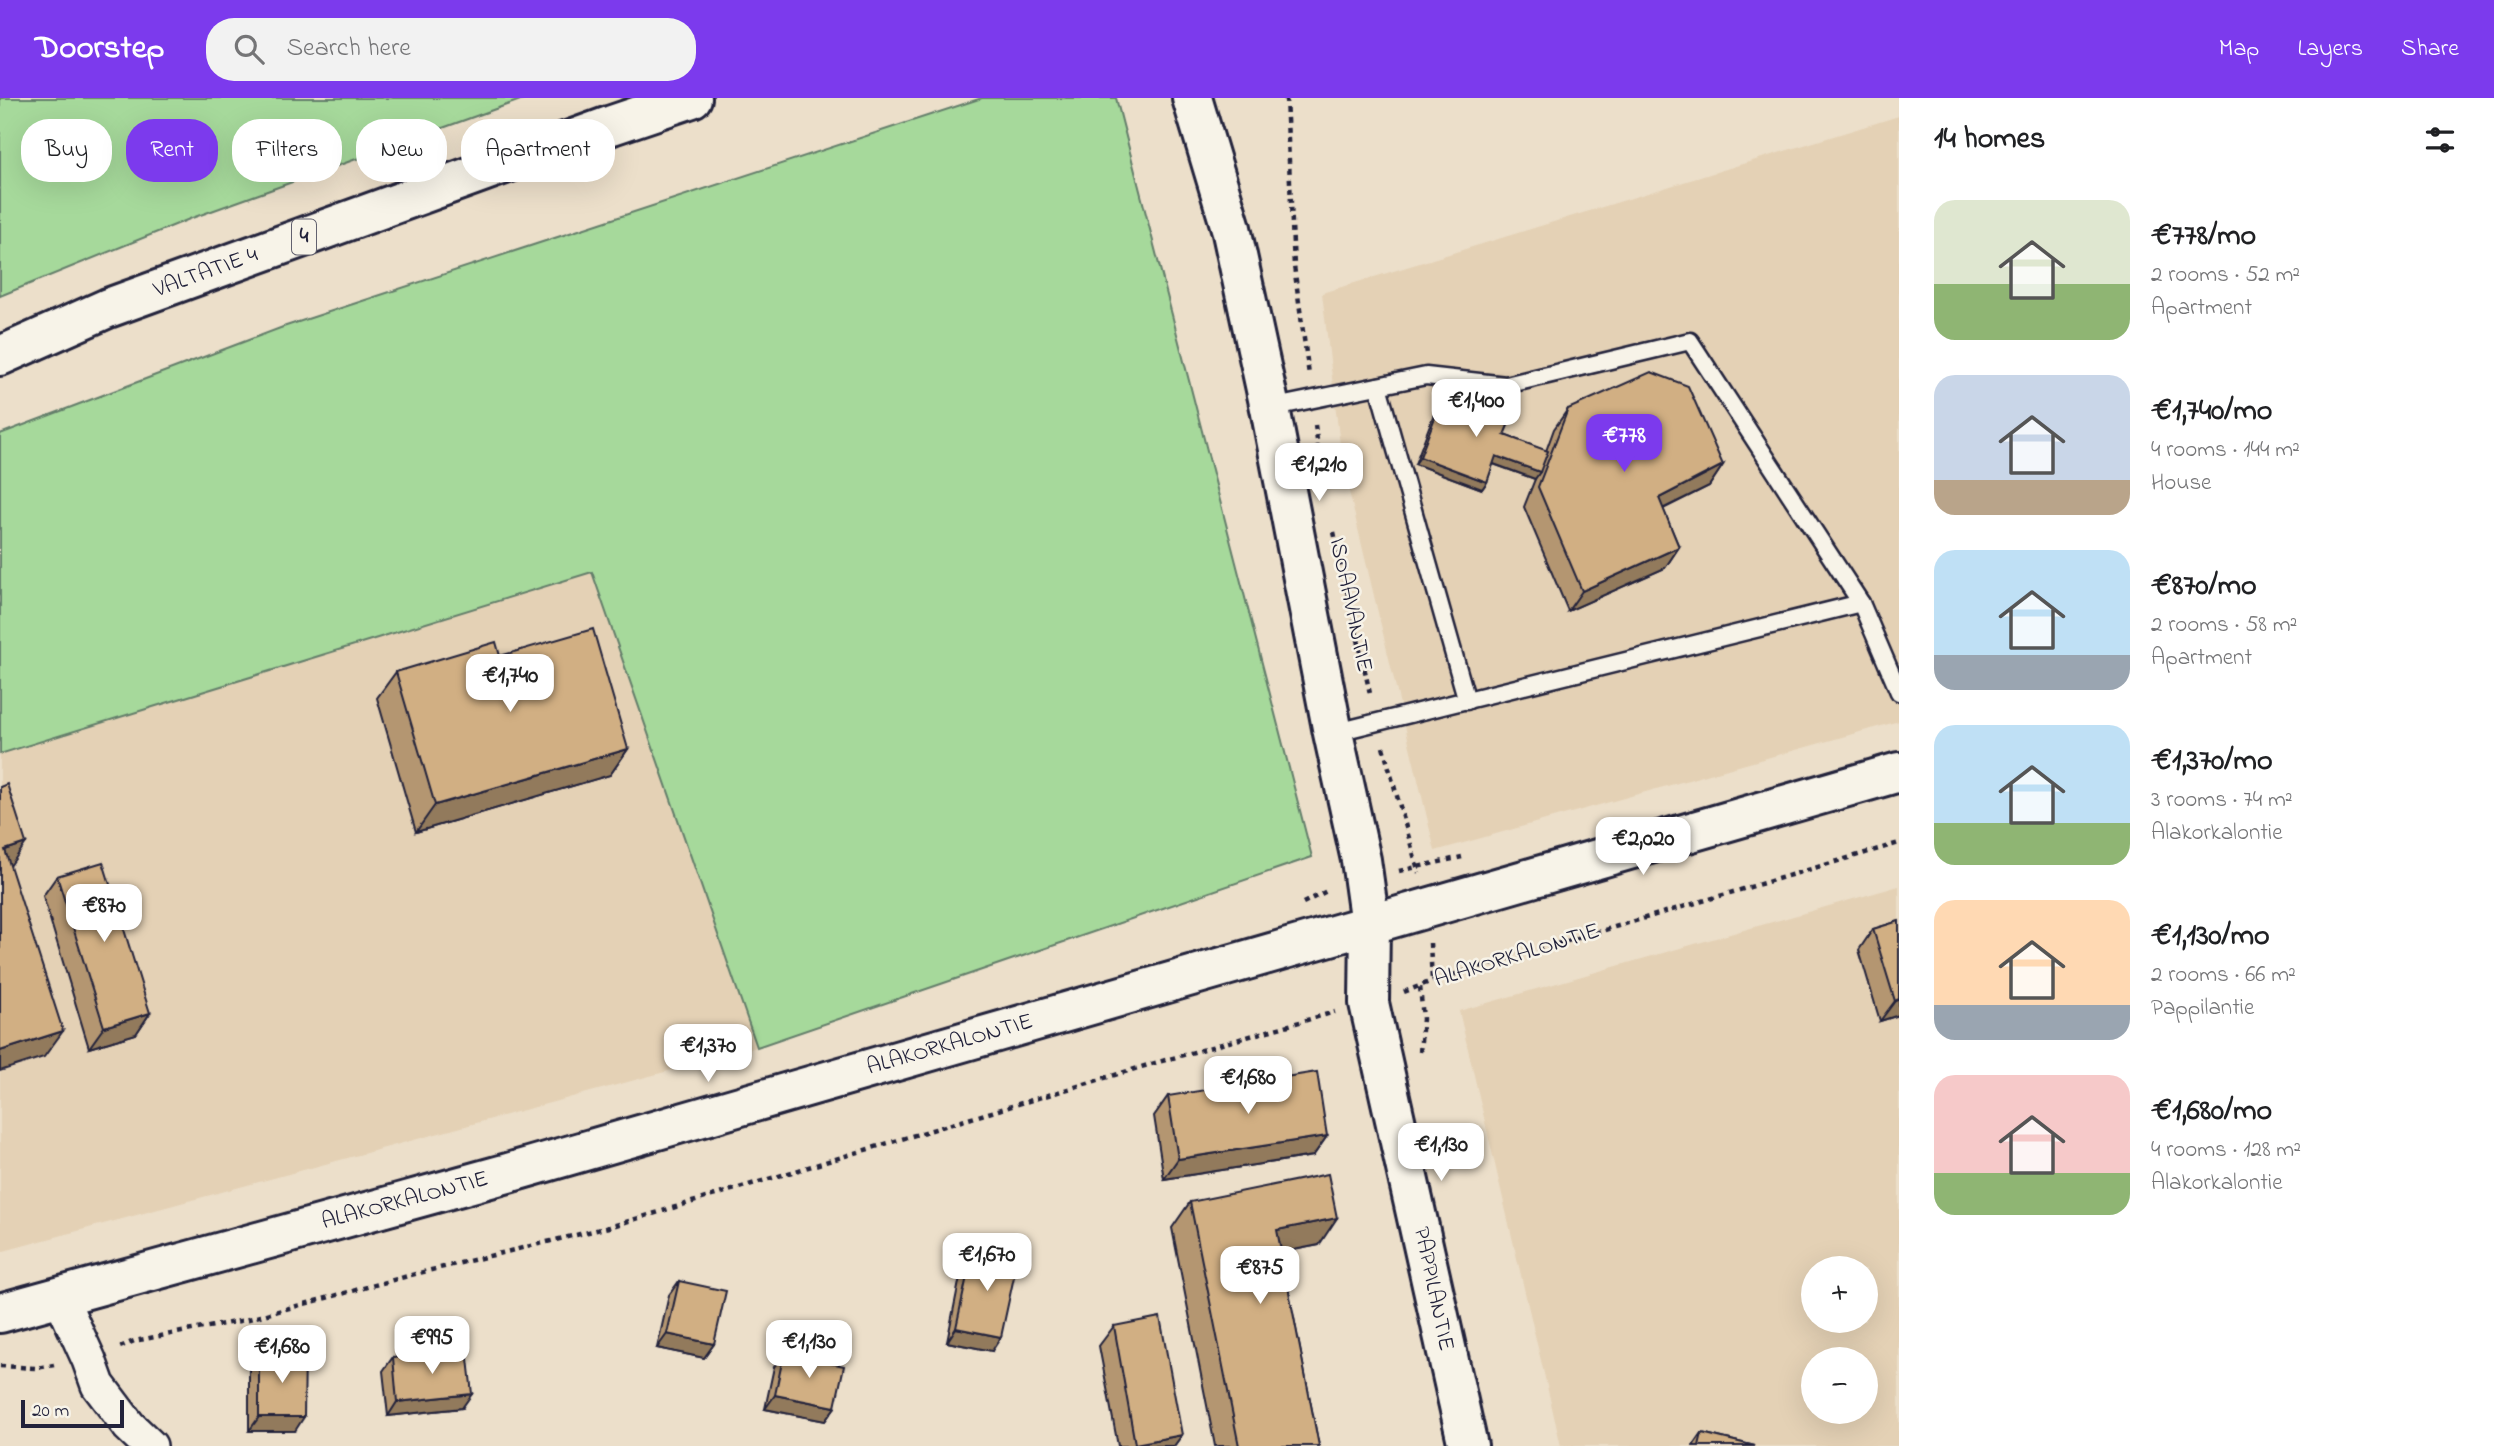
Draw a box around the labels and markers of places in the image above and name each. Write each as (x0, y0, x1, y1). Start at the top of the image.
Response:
pin: €1,400 (1419, 380, 1533, 439)
pin: €778 (1583, 414, 1665, 474)
pin: €1,210 (1262, 444, 1376, 503)
pin: €1,740 (453, 654, 567, 714)
pin: €2,020 (1586, 818, 1700, 877)
pin: €870 (63, 884, 145, 944)
pin: €1,370 (651, 1024, 765, 1084)
pin: €1,680 (1191, 1056, 1305, 1116)
pin: €1,130 (1384, 1124, 1498, 1183)
pin: €1,670 (930, 1234, 1044, 1293)
pin: €875 (1219, 1246, 1301, 1306)
pin: €995 (391, 1316, 473, 1376)
pin: €1,130 (752, 1320, 866, 1380)
pin: €1,680 (225, 1326, 339, 1385)

